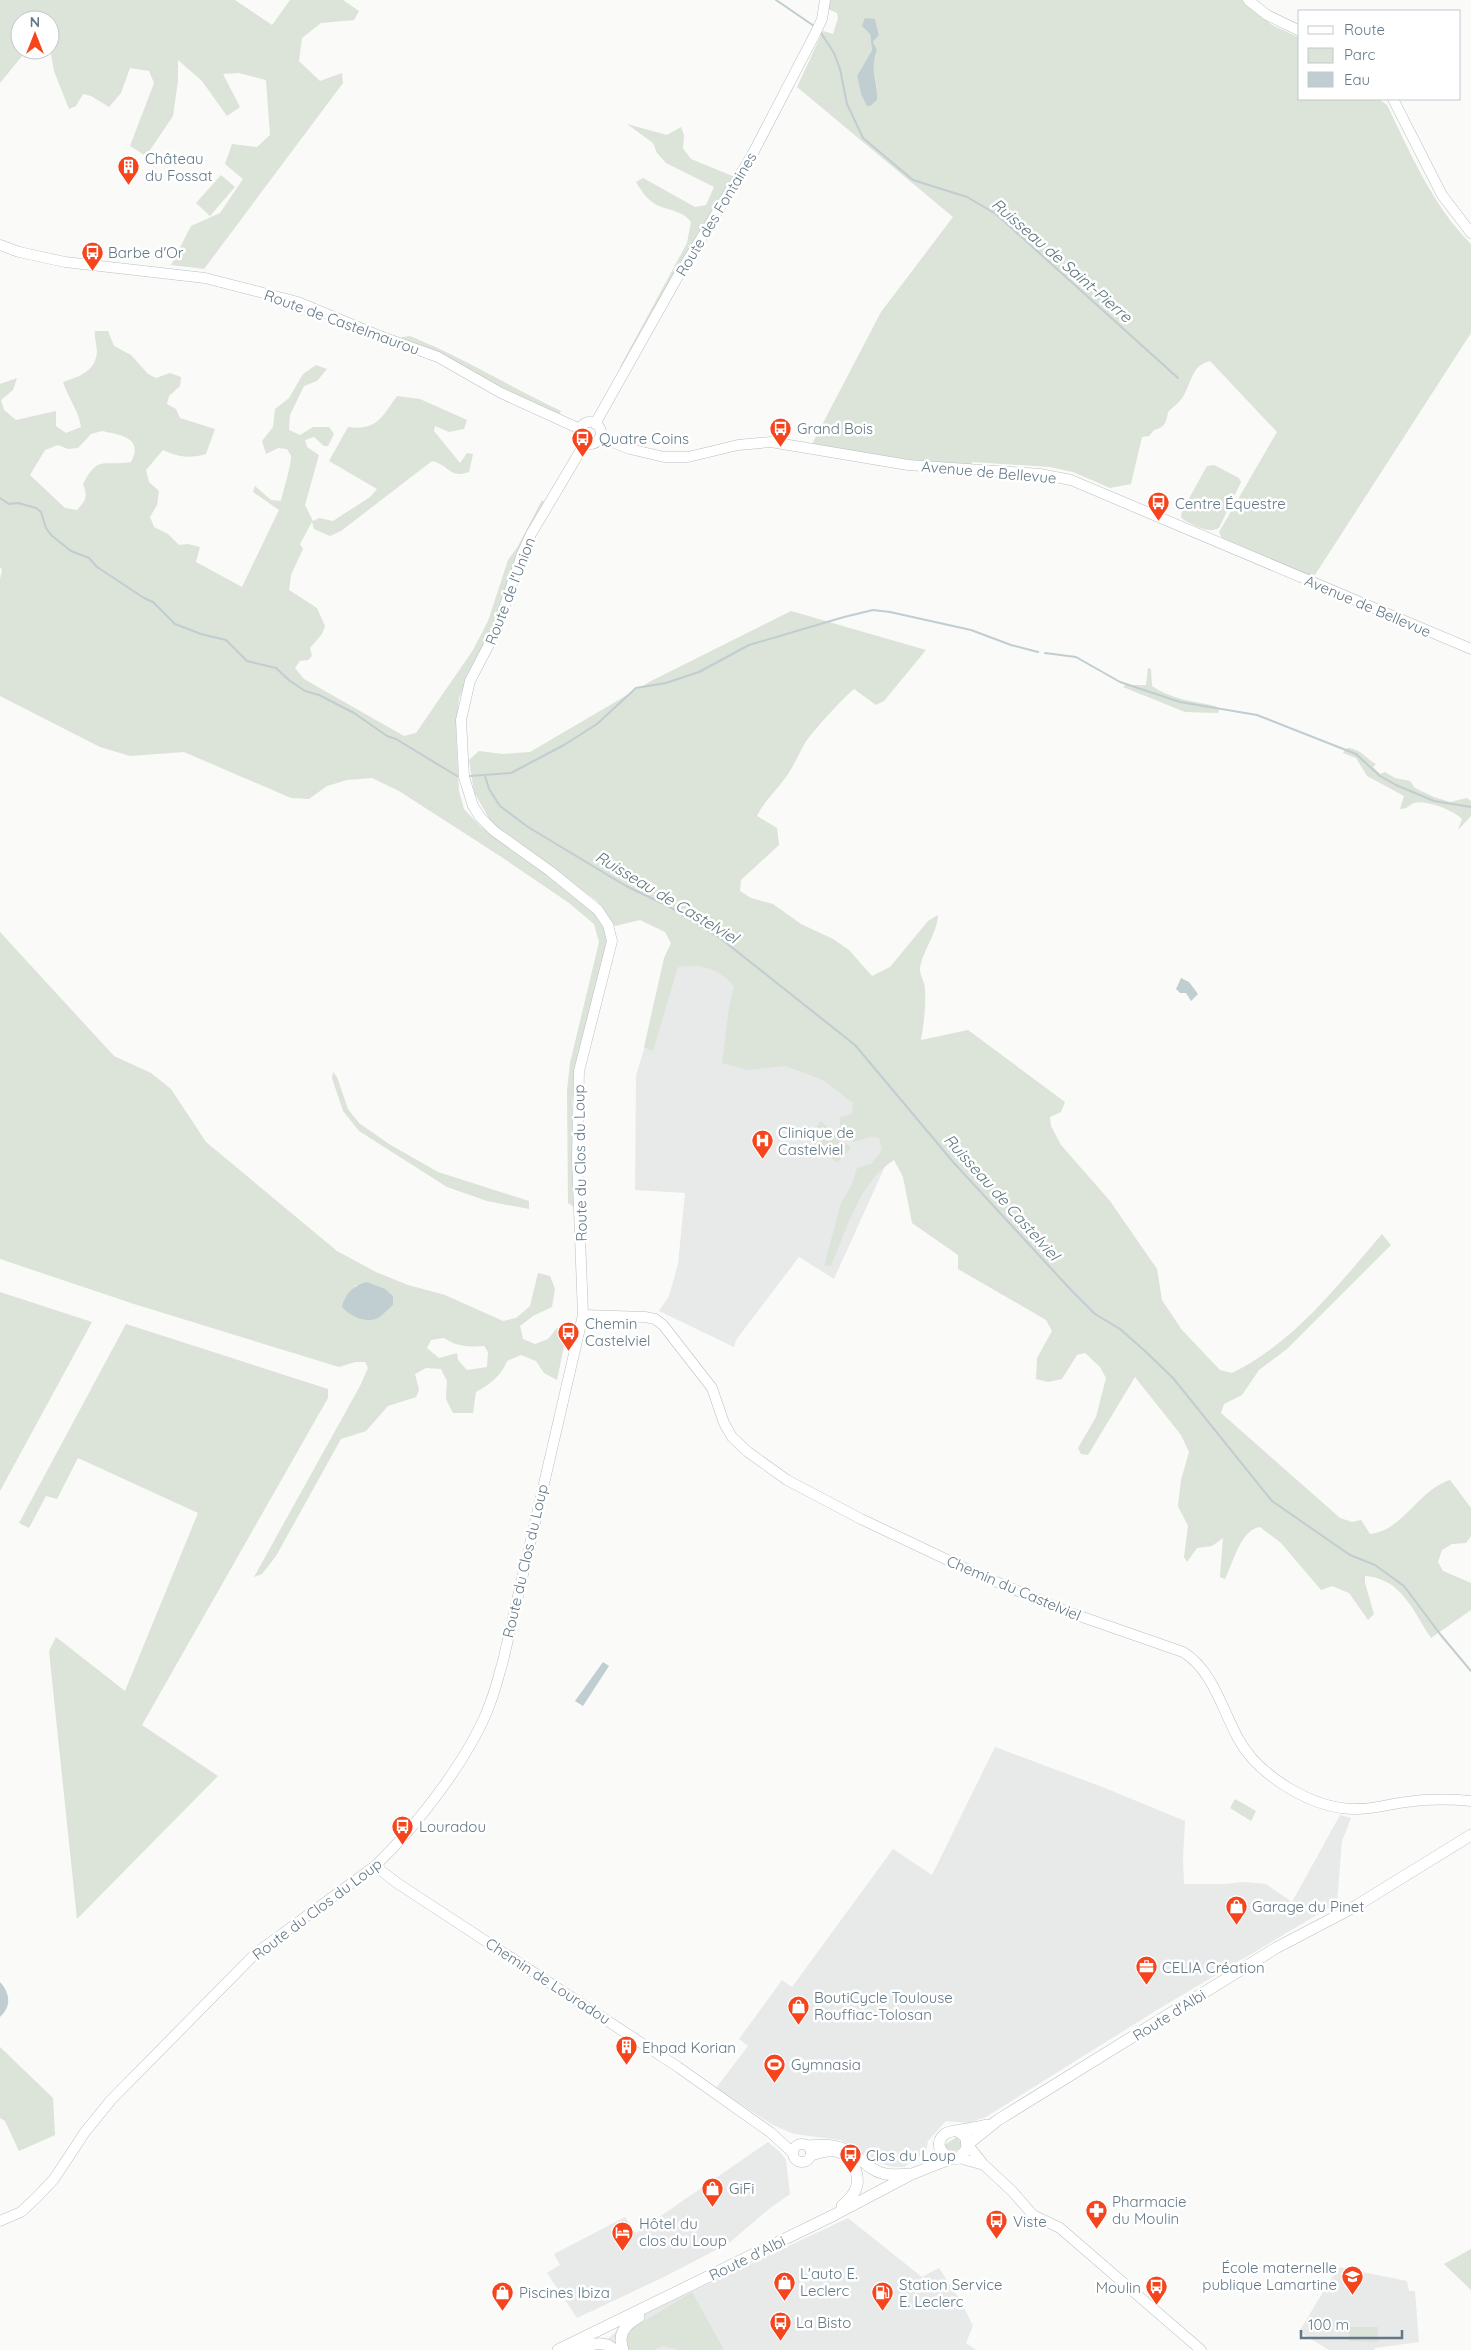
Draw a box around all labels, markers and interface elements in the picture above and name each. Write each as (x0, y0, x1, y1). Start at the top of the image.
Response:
north arrow (10, 10, 60, 60)
legend (1298, 10, 1461, 100)
text: N (30, 13, 40, 31)
text: Route (1344, 20, 1385, 39)
text: Parc (1344, 45, 1375, 64)
text: Eau (1344, 70, 1370, 89)
place label: Château du Fossat (145, 149, 213, 185)
street label: Route des Fontaines (671, 149, 761, 279)
building icon: Château du Fossat (117, 155, 141, 186)
water label: Ruisseau de Saint-Pierre (988, 194, 1137, 327)
bus stop icon: Barbe d'Or (80, 240, 104, 271)
place label: Barbe d'Or (108, 243, 184, 262)
street label: Route de Castelmaurou (262, 285, 422, 359)
bus stop icon: Grand Bois (769, 416, 793, 447)
place label: Grand Bois (797, 419, 873, 438)
bus stop icon: Quatre Coins (571, 426, 595, 457)
place label: Quatre Coins (599, 429, 689, 448)
street label: Avenue de Bellevue (921, 457, 1057, 487)
bus stop icon: Centre Équestre (1147, 491, 1171, 522)
place label: Centre Équestre (1175, 494, 1286, 513)
street label: Route de l'Union (481, 535, 539, 647)
street label: Avenue de Bellevue (1302, 571, 1434, 641)
water label: Ruisseau de Castelviel (592, 846, 744, 949)
street label: Route du Clos du Loup (569, 1084, 591, 1242)
place label: Clinique de Castelviel (778, 1123, 854, 1159)
hospital icon: Clinique de Castelviel (750, 1129, 774, 1160)
water label: Ruisseau de Castelviel (940, 1130, 1066, 1266)
place label: Chemin Castelviel (585, 1314, 651, 1350)
bus stop icon: Chemin Castelviel (557, 1320, 581, 1351)
street label: Route du Clos du Loup (498, 1482, 552, 1640)
street label: Chemin du Castelviel (944, 1551, 1084, 1625)
bus stop icon: Louradou (391, 1814, 415, 1845)
place label: Louradou (419, 1817, 486, 1836)
street label: Route du Clos du Loup (249, 1854, 385, 1964)
shop icon: Garage du Pinet (1224, 1894, 1248, 1925)
place label: Garage du Pinet (1252, 1897, 1364, 1916)
street label: Chemin de Louradou (482, 1934, 614, 2028)
office icon: CELIA Création (1134, 1955, 1158, 1986)
place label: CELIA Création (1162, 1958, 1265, 1977)
street label: Route d'Albi (1129, 1985, 1209, 2045)
place label: BoutiCycle Toulouse Rouffiac-Tolosan (814, 1988, 953, 2024)
shop icon: BoutiCycle Toulouse Rouffiac-Tolosan (786, 1994, 810, 2025)
building icon: Ehpad Korian (614, 2035, 638, 2066)
place label: Ehpad Korian (642, 2038, 736, 2057)
sports icon: Gymnasia (763, 2052, 787, 2083)
place label: Gymnasia (791, 2055, 861, 2074)
bus stop icon: Clos du Loup (838, 2143, 862, 2174)
place label: Clos du Loup (866, 2146, 956, 2165)
shop icon: GiFi (701, 2176, 725, 2207)
place label: GiFi (729, 2179, 754, 2198)
place label: Pharmacie du Moulin (1112, 2192, 1187, 2228)
pharmacy icon: Pharmacie du Moulin (1084, 2198, 1108, 2229)
bus stop icon: Viste (985, 2209, 1009, 2240)
place label: Viste (1013, 2212, 1047, 2231)
place label: Hôtel du clos du Loup (639, 2214, 727, 2250)
hotel icon: Hôtel du clos du Loup (611, 2220, 635, 2251)
street label: Route d'Albi (706, 2231, 788, 2285)
place label: École maternelle publique Lamartine (1202, 2258, 1337, 2294)
place label: L'auto E. Leclerc (800, 2264, 858, 2300)
school or university icon: École maternelle publique Lamartine (1341, 2264, 1365, 2295)
shop icon: L'auto E. Leclerc (772, 2270, 796, 2301)
place label: Station Service E. Leclerc (899, 2275, 1003, 2311)
bus stop icon: Moulin (1145, 2275, 1169, 2306)
place label: Moulin (1096, 2278, 1141, 2297)
shop icon: Piscines Ibiza (491, 2280, 515, 2311)
fuel station icon: Station Service E. Leclerc (871, 2281, 895, 2312)
place label: Piscines Ibiza (519, 2283, 610, 2302)
scale bar (1301, 2308, 1402, 2340)
bus stop icon: La Bisto (768, 2310, 792, 2341)
place label: La Bisto (796, 2313, 851, 2332)
text: 100 m (1308, 2315, 1349, 2334)

